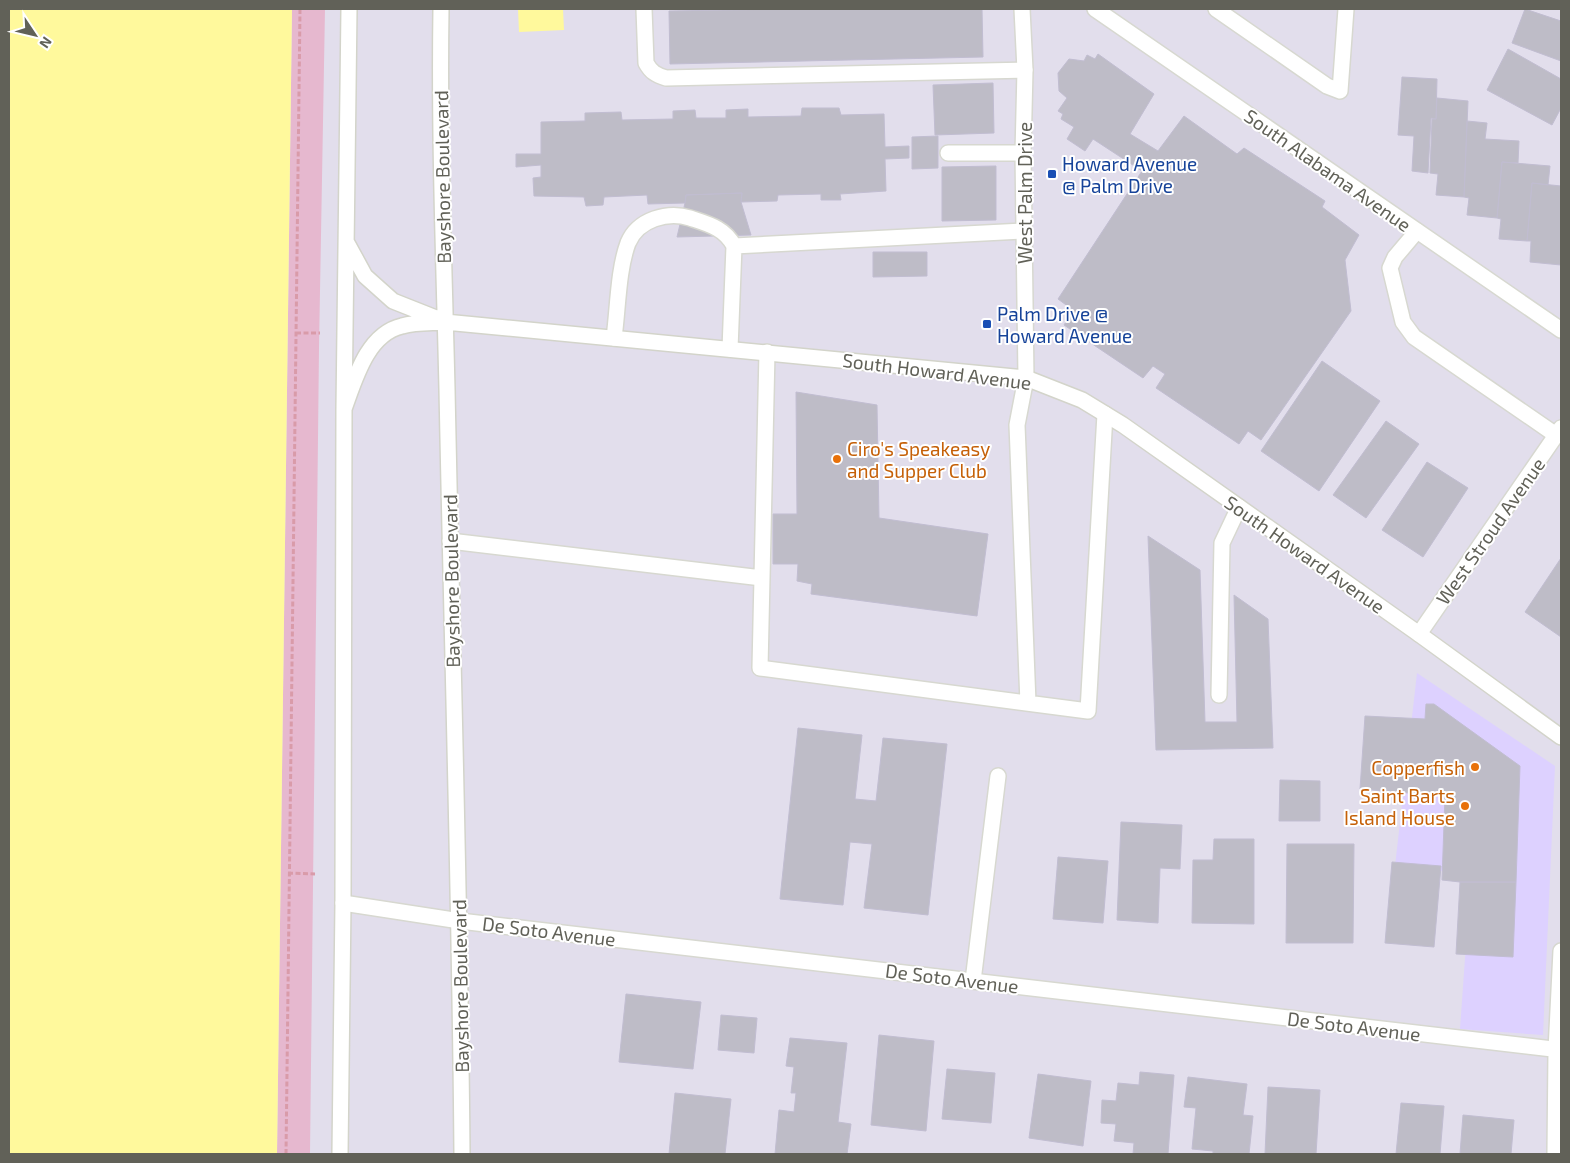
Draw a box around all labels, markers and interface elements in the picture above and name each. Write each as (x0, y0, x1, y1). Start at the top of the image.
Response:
north arrow (10, 10, 60, 60)
text: N (36, 34, 56, 52)
street label: Bayshore Boulevard (429, 90, 455, 264)
street label: South Alabama Avenue (1240, 104, 1416, 236)
street label: West Palm Drive (1013, 122, 1036, 264)
place label: Howard Avenue @ Palm Drive (1062, 152, 1197, 197)
marker: Howard Avenue @ Palm Drive (1046, 168, 1058, 180)
place label: Palm Drive @ Howard Avenue (997, 302, 1132, 347)
marker: Palm Drive @ Howard Avenue (981, 318, 993, 330)
street label: South Howard Avenue (841, 348, 1033, 394)
place label: Ciro's Speakeasy and Supper Club (847, 437, 990, 482)
marker: Ciro's Speakeasy and Supper Club (831, 453, 843, 465)
street label: West Stroud Avenue (1431, 453, 1549, 609)
street label: South Howard Avenue (1221, 490, 1389, 618)
street label: Bayshore Boulevard (438, 494, 464, 668)
place label: Copperfish (1371, 756, 1465, 779)
marker: Copperfish (1469, 761, 1481, 773)
place label: Saint Barts Island House (1344, 784, 1455, 829)
marker: Saint Barts Island House (1459, 800, 1471, 812)
street label: Bayshore Boulevard (447, 899, 473, 1073)
street label: De Soto Avenue (481, 911, 617, 951)
street label: De Soto Avenue (884, 958, 1020, 998)
street label: De Soto Avenue (1286, 1006, 1422, 1046)

